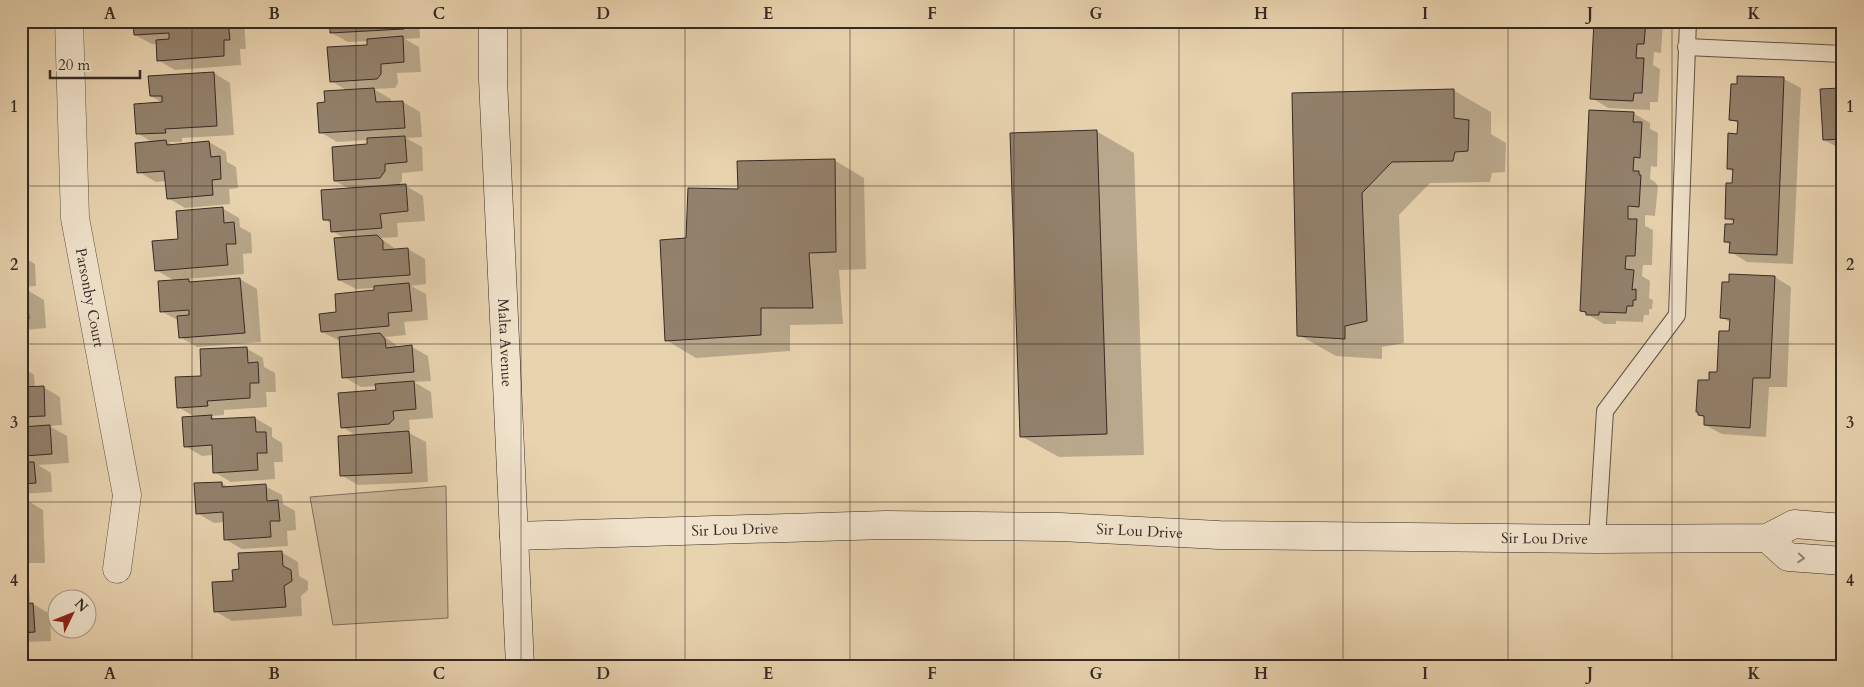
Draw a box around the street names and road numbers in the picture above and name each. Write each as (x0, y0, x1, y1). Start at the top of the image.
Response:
street label: Parsonby Court (71, 246, 109, 349)
street label: Malta Avenue (493, 298, 517, 388)
street label: Sir Lou Drive (691, 518, 779, 541)
street label: Sir Lou Drive (1096, 519, 1184, 543)
street label: Sir Lou Drive (1501, 528, 1588, 549)

